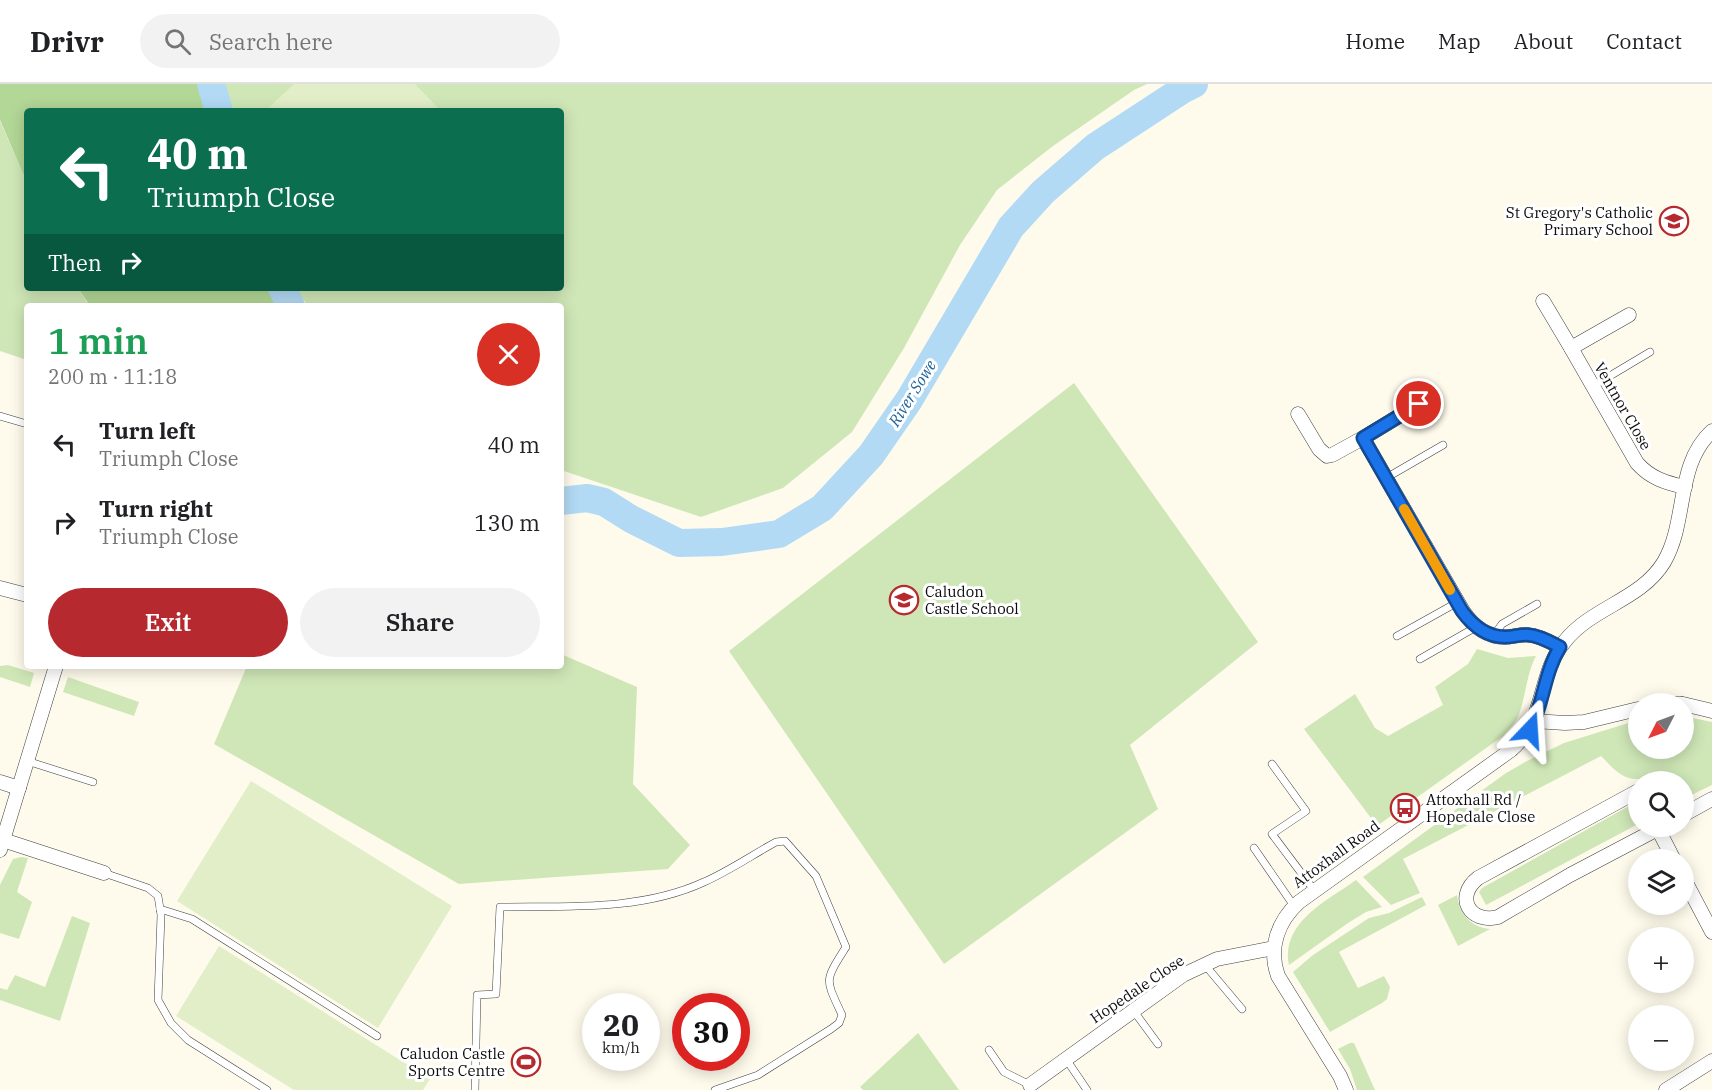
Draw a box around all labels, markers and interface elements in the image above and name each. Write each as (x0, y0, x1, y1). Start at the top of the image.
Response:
search box (140, 14, 560, 68)
text: Drivr (30, 23, 104, 60)
icon: search (161, 25, 194, 58)
text: Search here (209, 27, 333, 56)
text: Home (1345, 27, 1405, 55)
text: Map (1438, 27, 1481, 55)
text: About (1514, 27, 1573, 55)
text: Contact (1606, 27, 1682, 55)
text: 40 m (147, 126, 248, 181)
icon: left (48, 132, 126, 210)
text: Triumph Close (147, 179, 335, 214)
place label: St Gregory's Catholic Primary School (1506, 203, 1653, 239)
school or university icon: St Gregory's Catholic Primary School (1658, 205, 1690, 237)
icon: right (114, 246, 147, 279)
text: Then (48, 248, 102, 277)
text: 1 min (48, 317, 148, 364)
button: close (477, 323, 540, 386)
water label: River Sowe (883, 356, 940, 431)
street label: Ventnor Close (1590, 359, 1656, 453)
text: 200 m · 11:18 (48, 363, 177, 390)
pin (1393, 378, 1444, 429)
icon: arrive (1402, 387, 1435, 420)
text: Turn left (99, 416, 195, 445)
icon: left (48, 428, 81, 461)
text: 40 m (488, 430, 540, 459)
text: Triumph Close (99, 445, 238, 472)
text: Turn right (99, 494, 213, 523)
icon: right (48, 506, 81, 539)
text: 130 m (474, 508, 540, 537)
text: Triumph Close (99, 523, 238, 550)
place label: Caludon Castle School (925, 582, 1019, 618)
school or university icon: Caludon Castle School (888, 584, 920, 616)
button: Exit (48, 588, 288, 657)
button: Share (300, 588, 540, 657)
north arrow (1628, 693, 1694, 759)
map controls (1628, 693, 1694, 1071)
position arrow (1498, 698, 1562, 762)
button: search (1628, 771, 1694, 837)
place label: Attoxhall Rd / Hopedale Close (1426, 790, 1535, 826)
bus stop icon: Attoxhall Rd / Hopedale Close (1389, 792, 1421, 824)
street label: Attoxhall Road (1289, 816, 1383, 892)
button: layers (1628, 849, 1694, 915)
button: + (1628, 927, 1694, 993)
street label: Hopedale Close (1086, 951, 1188, 1027)
speed limit sign: 30 (672, 993, 750, 1071)
text: 20 (603, 1005, 639, 1044)
button: − (1628, 1005, 1694, 1071)
text: km/h (602, 1038, 640, 1057)
place label: Caludon Castle Sports Centre (400, 1044, 505, 1080)
sports icon: Caludon Castle Sports Centre (510, 1046, 542, 1078)

